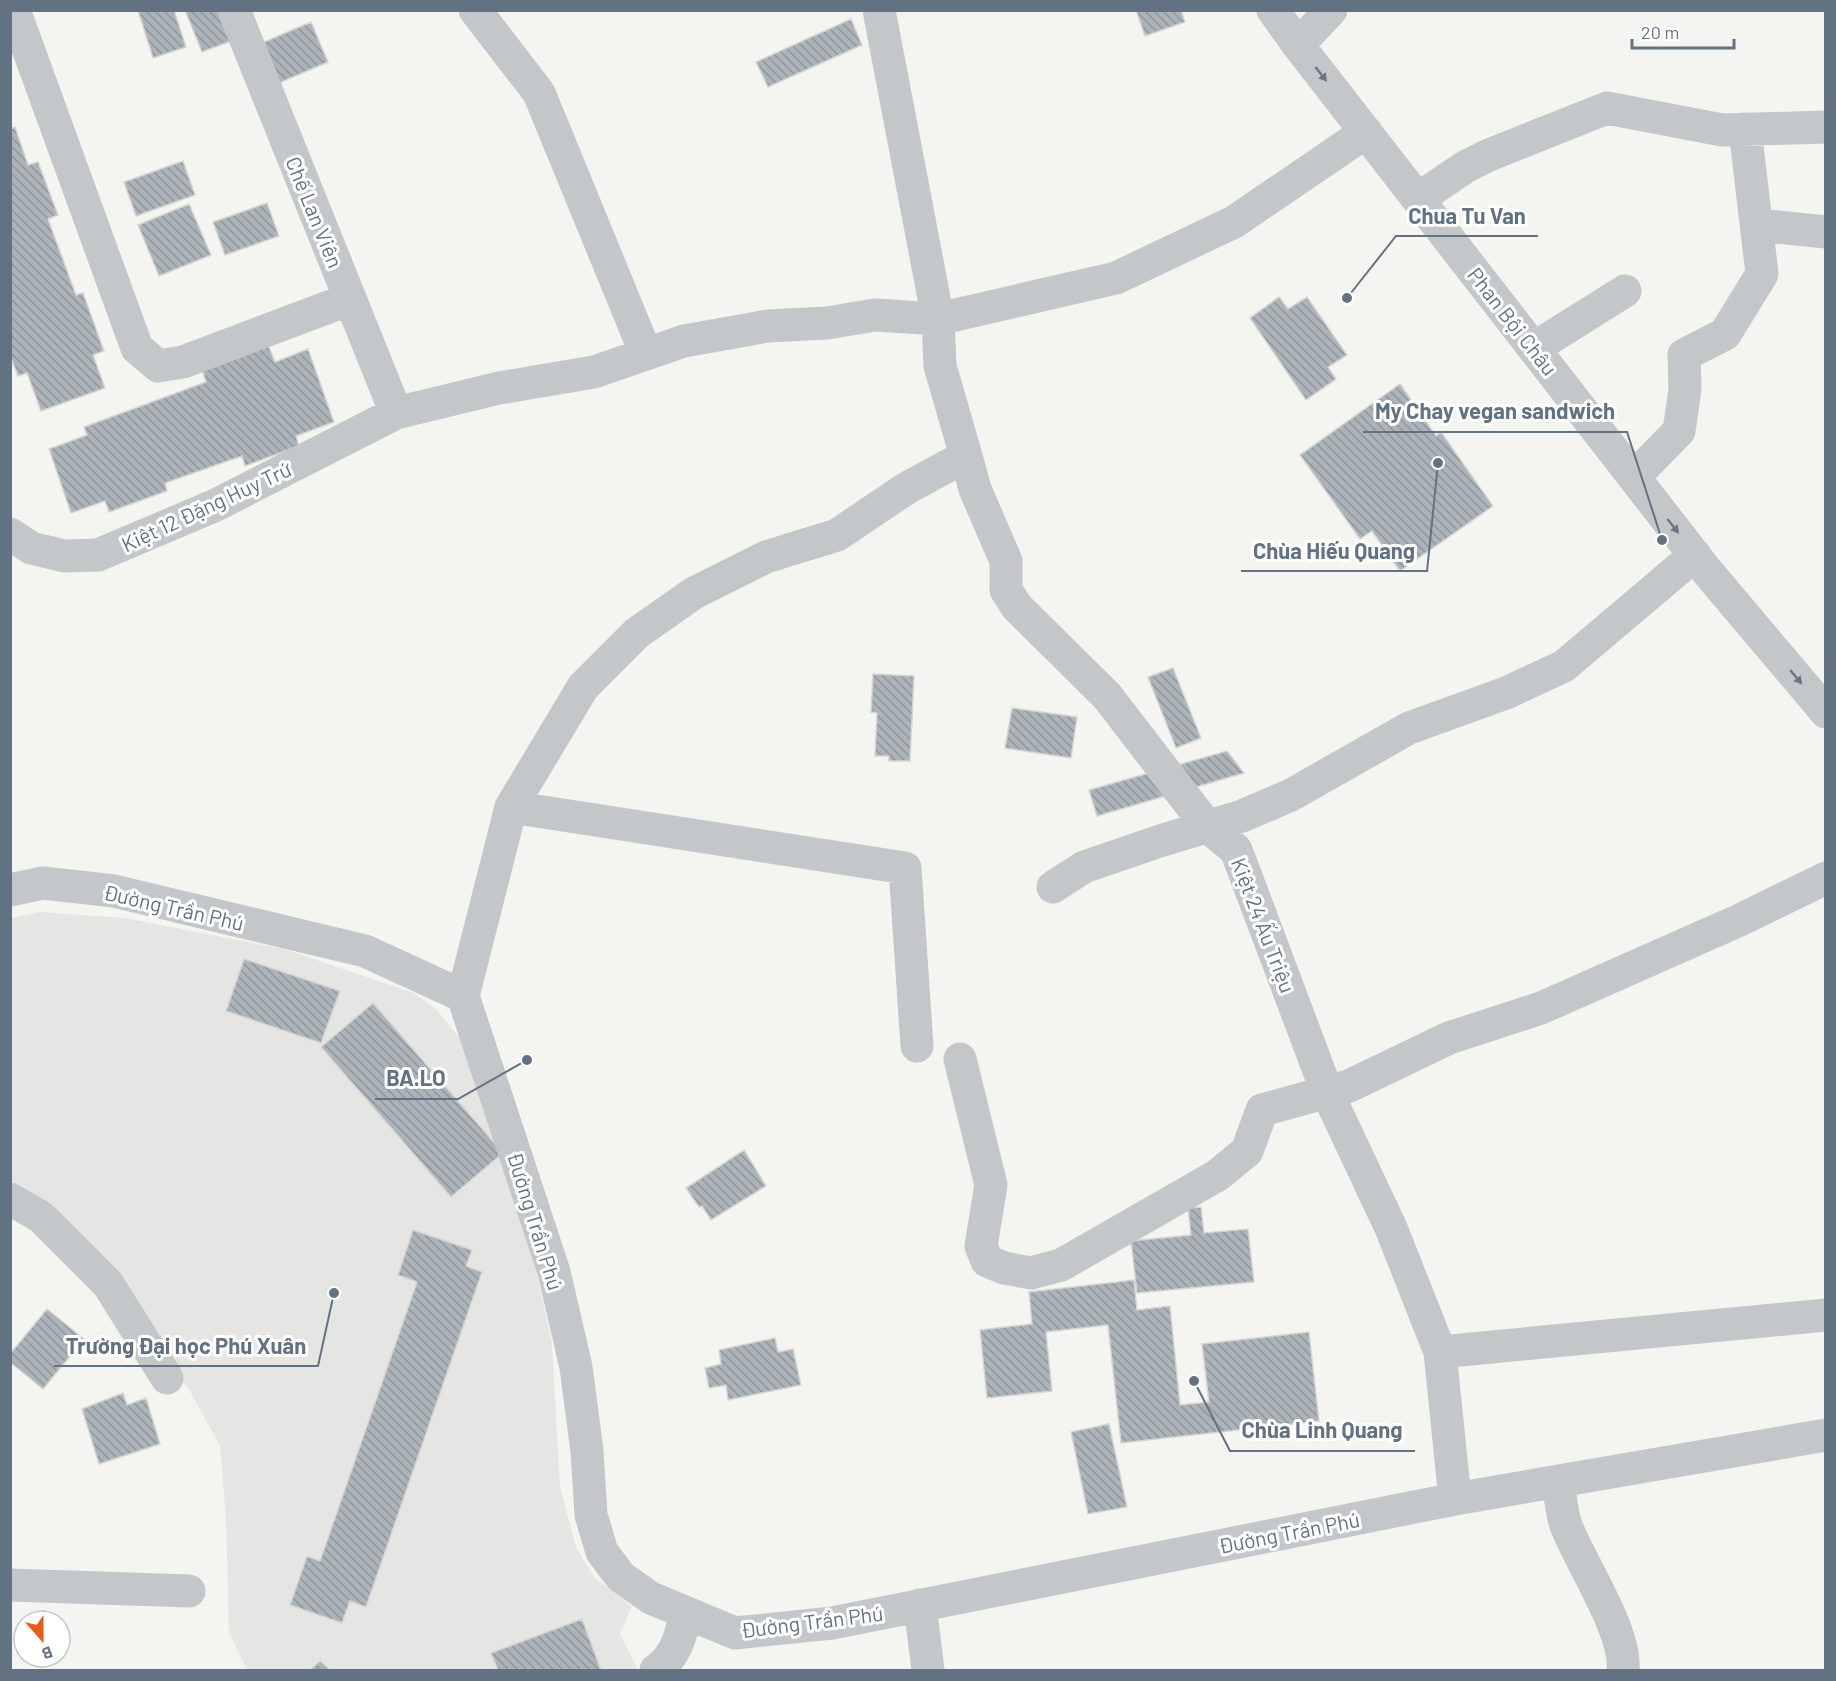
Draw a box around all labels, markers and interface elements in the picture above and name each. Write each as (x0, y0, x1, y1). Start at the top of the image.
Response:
scale bar (1632, 12, 1734, 50)
text: 20 m (1641, 21, 1679, 43)
one-way arrow (1314, 66, 1327, 82)
street label: Chế Lan Viên (281, 153, 349, 271)
callout: Chua Tu Van (1396, 196, 1538, 236)
text: Chua Tu Van (1408, 202, 1526, 228)
street label: Phan Bội Châu (1463, 262, 1563, 380)
callout: My Chay vegan sandwich (1363, 392, 1627, 432)
text: My Chay vegan sandwich (1375, 397, 1615, 423)
street label: Kiệt 12 Đặng Huy Trứ (117, 455, 295, 556)
one-way arrow (1666, 519, 1678, 534)
callout: Chùa Hiếu Quang (1241, 531, 1427, 571)
text: Chùa Hiếu Quang (1253, 537, 1415, 563)
one-way arrow (1790, 669, 1803, 685)
street label: Kiệt 24 Ấu Triệu (1227, 854, 1301, 996)
street label: Đường Trần Phú (101, 879, 247, 935)
callout: BA.LO (375, 1059, 458, 1099)
text: BA.LO (386, 1064, 446, 1090)
street label: Đường Trần Phú (503, 1149, 569, 1293)
callout: Trường Đại học Phú Xuân (54, 1326, 318, 1366)
text: Trường Đại học Phú Xuân (66, 1332, 306, 1358)
callout: Chùa Linh Quang (1230, 1411, 1415, 1451)
text: Chùa Linh Quang (1241, 1416, 1403, 1442)
street label: Đường Trần Phú (1216, 1506, 1362, 1558)
street label: Đường Trần Phú (739, 1600, 885, 1642)
north arrow (12, 1609, 72, 1669)
text: B (39, 1643, 56, 1664)

